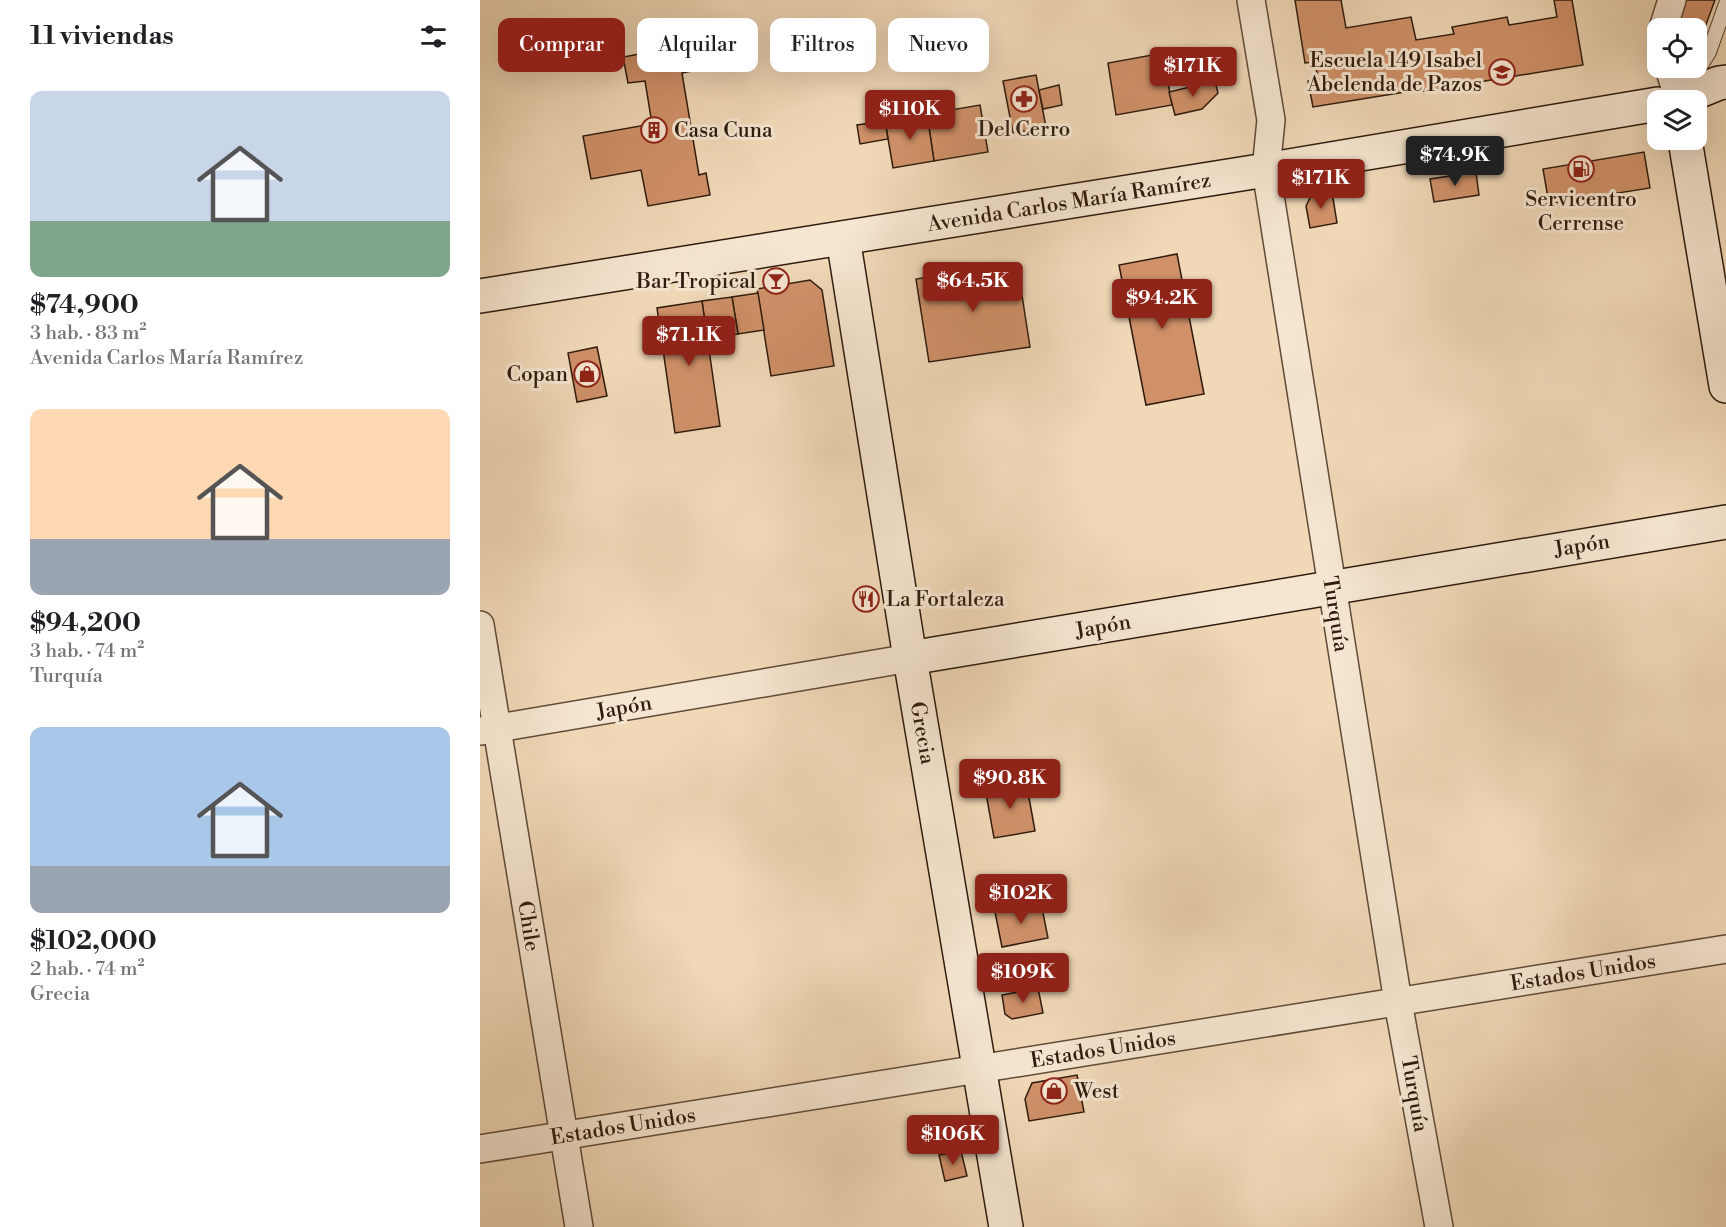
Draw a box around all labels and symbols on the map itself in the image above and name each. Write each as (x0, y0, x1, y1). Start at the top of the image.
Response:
pin: $171K (1151, 47, 1235, 98)
place label: Escuela 149 Isabel Abelenda de Pazos (1306, 48, 1482, 98)
school or university icon: Escuela 149 Isabel Abelenda de Pazos (1487, 57, 1517, 87)
pharmacy icon: Del Cerro (1009, 84, 1039, 114)
pin: $110K (868, 90, 952, 141)
building icon: Casa Cuna (639, 115, 669, 145)
place label: Del Cerro (978, 117, 1070, 143)
place label: Casa Cuna (674, 118, 773, 144)
pin: $74.9K (1406, 136, 1504, 187)
fuel station icon: Servicentro Cerrense (1566, 154, 1596, 184)
pin: $171K (1279, 159, 1363, 210)
street label: Avenida Carlos María Ramírez (924, 168, 1213, 238)
place label: Servicentro Cerrense (1525, 187, 1637, 237)
pin: $64.5K (924, 262, 1022, 313)
bar icon: Bar Tropical (761, 266, 791, 296)
place label: Bar Tropical (635, 269, 756, 295)
pin: $94.2K (1113, 279, 1211, 330)
pin: $71.1K (640, 316, 738, 367)
shop icon: Copan (572, 359, 602, 389)
place label: Copan (506, 362, 568, 388)
street label: Japón (1551, 529, 1612, 563)
street label: Turquía (1316, 574, 1354, 654)
restaurant icon: La Fortaleza (851, 584, 881, 614)
place label: La Fortaleza (886, 587, 1005, 613)
street label: Japón (1072, 609, 1133, 645)
street label: Japón (593, 690, 654, 726)
street label: Grecia (904, 700, 940, 767)
pin: $90.8K (961, 759, 1059, 810)
pin: $102K (979, 874, 1063, 925)
street label: Chile (511, 899, 545, 953)
street label: Estados Unidos (1509, 949, 1658, 997)
pin: $109K (981, 953, 1065, 1004)
street label: Estados Unidos (1029, 1026, 1178, 1074)
street label: Turquía (1395, 1054, 1434, 1134)
shop icon: West (1039, 1076, 1069, 1106)
place label: West (1073, 1079, 1120, 1105)
street label: Estados Unidos (549, 1103, 698, 1151)
pin: $106K (911, 1115, 995, 1166)

